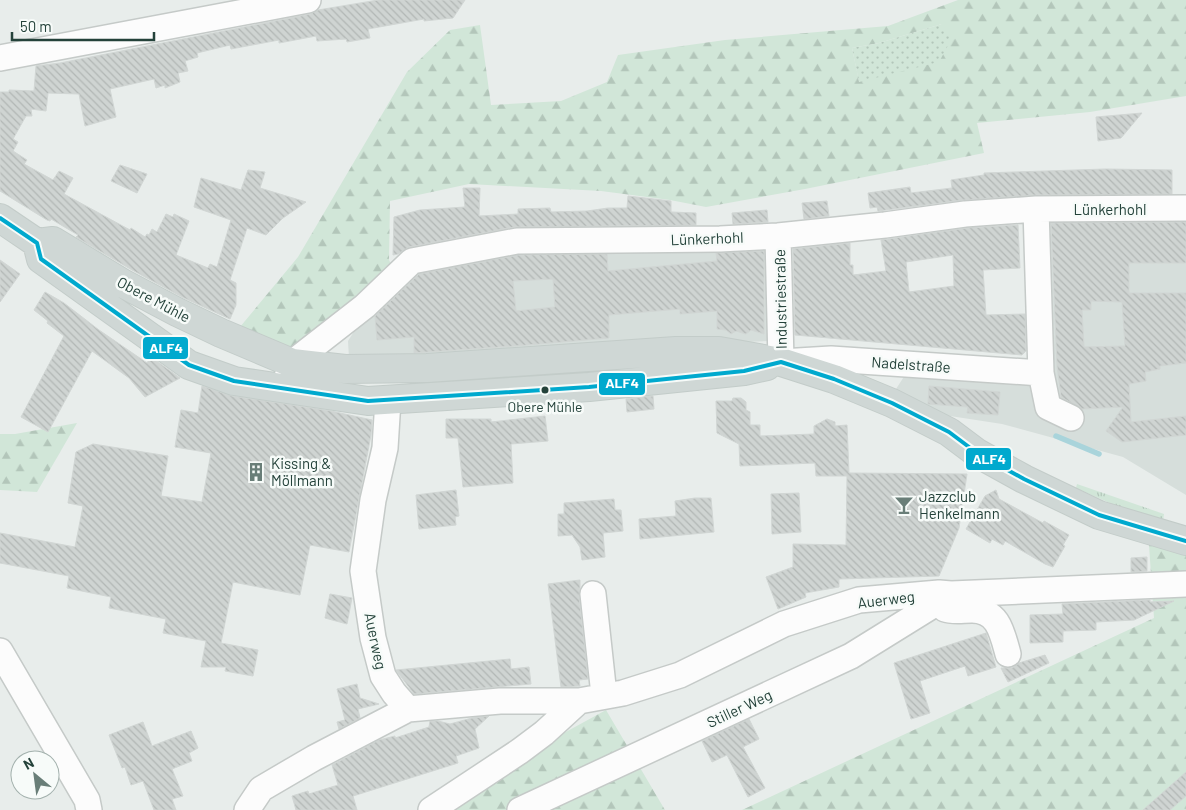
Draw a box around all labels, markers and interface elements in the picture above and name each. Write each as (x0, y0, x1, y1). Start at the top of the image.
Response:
scale bar (12, 10, 155, 42)
text: 50 m (20, 17, 52, 35)
street label: Lünkerhohl (1073, 200, 1147, 218)
street label: Lünkerhohl (670, 228, 744, 248)
street label: Industriestraße (770, 249, 790, 349)
street label: Obere Mühle (114, 272, 194, 326)
line badge: ALF4 (142, 336, 189, 360)
text: ALF4 (149, 339, 183, 356)
street label: Nadelstraße (871, 352, 951, 376)
line badge: ALF4 (598, 372, 646, 396)
text: ALF4 (605, 374, 639, 391)
marker: Obere Mühle (540, 385, 550, 395)
place label: Obere Mühle (508, 398, 582, 415)
line badge: ALF4 (965, 447, 1012, 471)
text: ALF4 (972, 450, 1006, 467)
place label: Kissing & Möllmann (271, 454, 333, 489)
building icon: Kissing & Möllmann (245, 461, 267, 483)
place label: Jazzclub Henkelmann (919, 487, 1000, 522)
bar icon: Jazzclub Henkelmann (893, 494, 915, 516)
street label: Auerweg (856, 587, 916, 611)
street label: Auerweg (361, 611, 391, 671)
street label: Stiller Weg (704, 685, 774, 731)
north arrow (10, 750, 60, 800)
text: N (20, 754, 37, 773)

